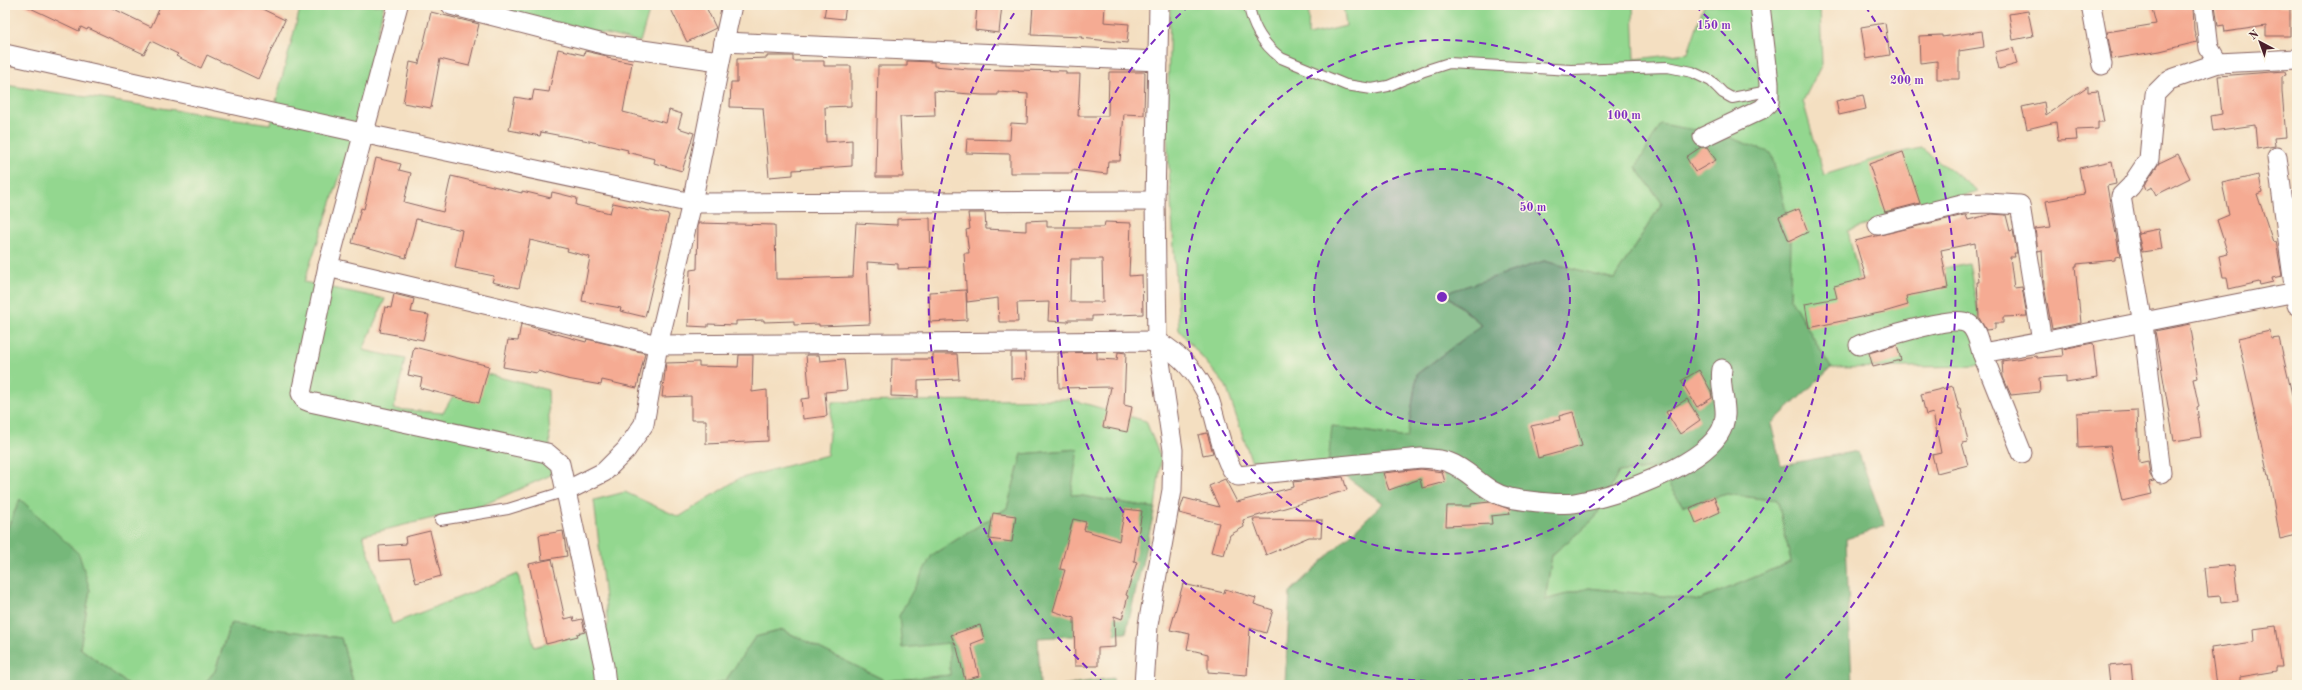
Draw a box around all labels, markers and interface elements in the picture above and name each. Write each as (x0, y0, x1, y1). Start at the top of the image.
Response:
text: 150 m (1697, 19, 1731, 32)
north arrow (2240, 22, 2280, 62)
text: N (2248, 28, 2262, 42)
text: 200 m (1890, 75, 1924, 87)
text: 100 m (1607, 110, 1641, 122)
text: 50 m (1520, 201, 1547, 214)
centre of rings (1435, 290, 1449, 304)

